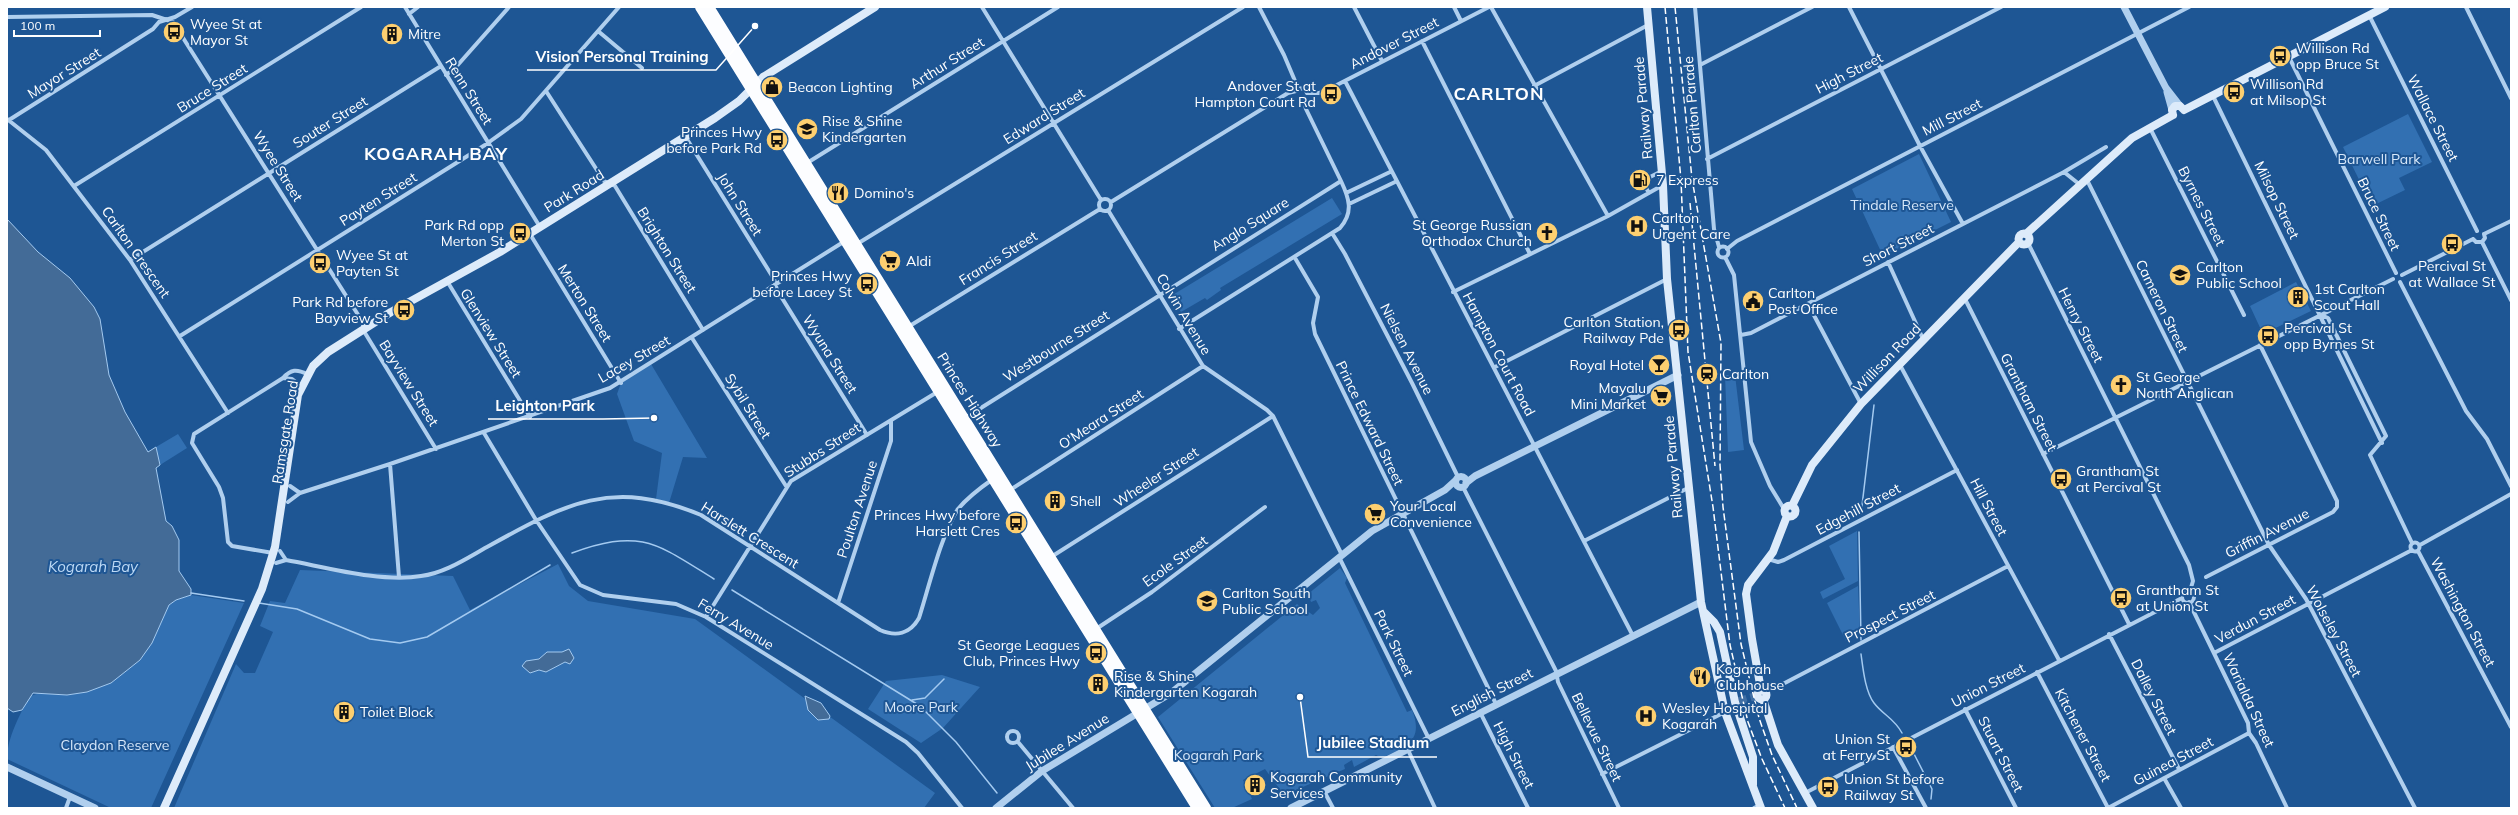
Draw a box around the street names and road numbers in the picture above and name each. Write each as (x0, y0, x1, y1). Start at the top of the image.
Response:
street label: Andover Street (1347, 13, 1441, 73)
street label: Arthur Street (906, 33, 988, 93)
street label: Mayor Street (24, 43, 104, 103)
street label: High Street (1812, 48, 1886, 98)
street label: Renn Street (441, 54, 497, 128)
street label: Railway Parade (1630, 56, 1656, 160)
street label: Carlton Parade (1679, 56, 1705, 154)
street label: Bruce Street (174, 59, 251, 117)
street label: Wallace Street (2403, 72, 2463, 164)
street label: Edward Street (1000, 84, 1088, 148)
street label: Souter Street (289, 92, 371, 152)
street label: Mill Street (1919, 94, 1985, 140)
street label: Wyee Street (249, 127, 307, 205)
street label: Milsop Street (2250, 158, 2304, 242)
street label: Byrnes Street (2174, 163, 2230, 249)
street label: Park Road (541, 165, 607, 217)
street label: Payten Street (336, 168, 420, 230)
street label: John Street (713, 169, 767, 239)
street label: Bruce Street (2353, 174, 2405, 254)
street label: Anglo Square (1208, 193, 1292, 255)
street label: Carlton Crescent (98, 203, 174, 301)
street label: Brighton Street (633, 204, 701, 296)
street label: Short Street (1859, 219, 1937, 271)
street label: Francis Street (956, 227, 1041, 289)
street label: Cameron Street (2132, 257, 2192, 356)
street label: Merton Street (554, 261, 616, 345)
street label: Colvin Avenue (1153, 270, 1215, 358)
street label: Henry Street (2054, 284, 2108, 366)
street label: Glenview Street (456, 285, 526, 381)
street label: Hampton Court Road (1459, 289, 1539, 419)
street label: Nielsen Avenue (1376, 300, 1438, 398)
street label: Westbourne Street (1000, 306, 1113, 386)
street label: Wyuna Street (799, 311, 861, 397)
street label: Willison Road (1849, 319, 1925, 397)
street label: Lacey Street (595, 331, 673, 387)
street label: Bayview Street (375, 337, 443, 430)
street label: Princes Highway (933, 349, 1007, 451)
street label: Grantham Street (1996, 350, 2062, 454)
street label: Prince Edward Street (1332, 358, 1408, 488)
street label: Sybil Street (721, 370, 775, 442)
street label: Ramsgate Road (268, 379, 302, 485)
street label: O'Meara Street (1055, 385, 1147, 453)
street label: Railway Parade (1660, 415, 1686, 519)
street label: Stubbs Street (780, 418, 864, 481)
street label: Wheeler Street (1110, 443, 1202, 511)
street label: Poulton Avenue (833, 458, 881, 560)
street label: Hill Street (1966, 475, 2012, 539)
street label: Edgehill Street (1813, 479, 1903, 539)
street label: Harslett Crescent (698, 498, 802, 572)
street label: Griffin Avenue (2222, 504, 2312, 562)
street label: Ecole Street (1139, 531, 1211, 591)
street label: Washington Street (2426, 554, 2500, 670)
street label: Wolseley Street (2302, 582, 2366, 680)
street label: Prospect Street (1842, 585, 1938, 647)
street label: Verdun Street (2212, 590, 2298, 648)
street label: Ferry Avenue (695, 594, 777, 654)
street label: Park Street (1370, 607, 1418, 679)
street label: Warialda Street (2219, 650, 2279, 750)
street label: Dalley Street (2127, 656, 2181, 738)
street label: Union Street (1948, 659, 2028, 711)
street label: English Street (1448, 664, 1536, 720)
street label: Kitchener Street (2051, 685, 2115, 785)
street label: Bellevue Street (1568, 690, 1626, 785)
street label: Jubilee Avenue (1022, 709, 1112, 775)
street label: Stuart Street (1974, 713, 2028, 795)
street label: High Street (1489, 718, 1539, 792)
street label: Guinea Street (2130, 732, 2216, 790)

